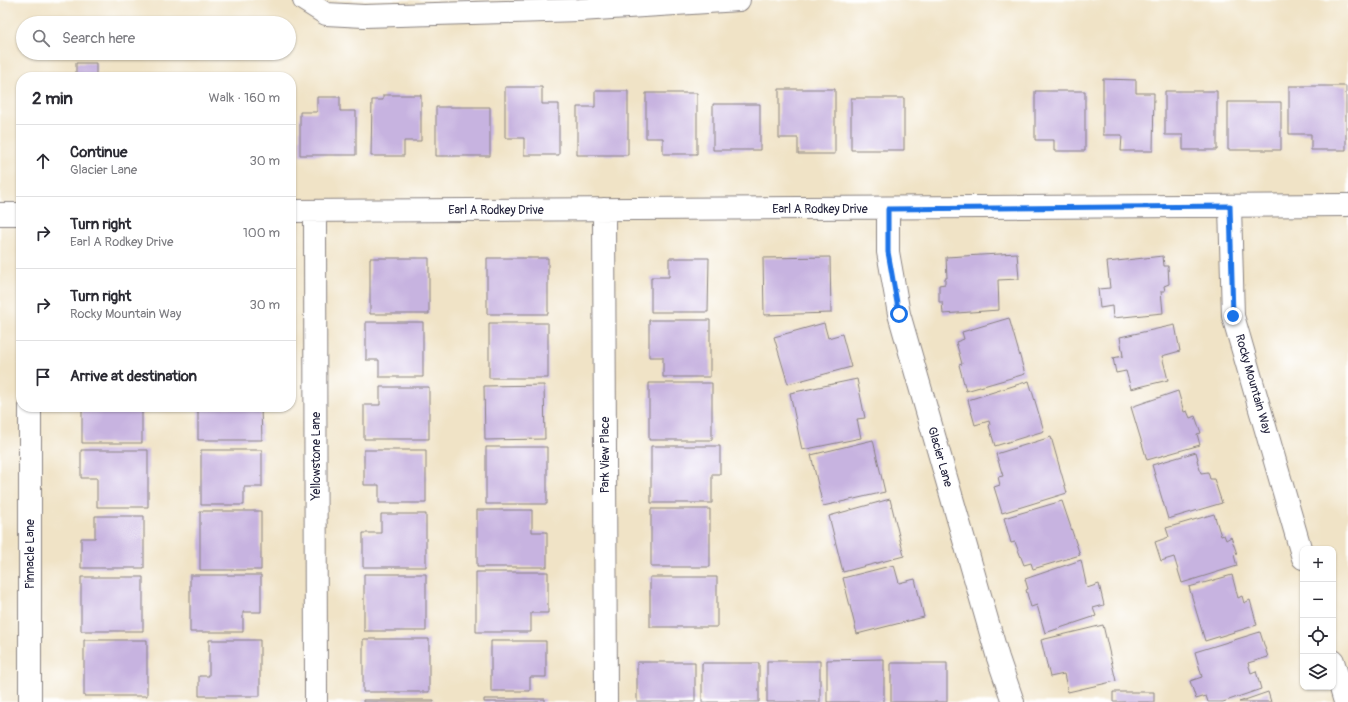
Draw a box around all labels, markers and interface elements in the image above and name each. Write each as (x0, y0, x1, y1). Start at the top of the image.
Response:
search box (16, 16, 296, 60)
icon: search (30, 27, 52, 49)
text: Search here (62, 29, 135, 48)
text: 2 min (32, 88, 73, 109)
text: Walk · 160 m (209, 90, 280, 106)
text: Continue (70, 143, 128, 162)
icon: ahead (32, 150, 54, 172)
text: 30 m (250, 153, 280, 169)
text: Glacier Lane (70, 162, 137, 178)
street label: Earl A Rodkey Drive (772, 202, 868, 217)
street label: Earl A Rodkey Drive (448, 203, 544, 218)
text: Turn right (70, 215, 131, 234)
icon: right (32, 222, 54, 244)
text: 100 m (243, 225, 280, 241)
text: Earl A Rodkey Drive (70, 234, 173, 250)
text: Turn right (70, 287, 131, 306)
icon: right (32, 294, 54, 316)
text: 30 m (250, 297, 280, 313)
route start (890, 305, 908, 323)
text: Rocky Mountain Way (70, 306, 181, 322)
route end (1224, 307, 1242, 325)
street label: Rocky Mountain Way (1232, 333, 1274, 435)
icon: arrive (32, 366, 54, 388)
text: Arrive at destination (70, 367, 197, 386)
street label: Yellowstone Lane (309, 412, 324, 501)
street label: Park View Place (598, 417, 613, 493)
street label: Glacier Lane (924, 425, 956, 489)
street label: Pinnacle Lane (23, 519, 38, 589)
map controls (1300, 546, 1336, 690)
button: + (1300, 546, 1336, 582)
button: − (1300, 582, 1336, 618)
button: locate (1300, 618, 1336, 654)
button: layers (1300, 654, 1336, 690)

